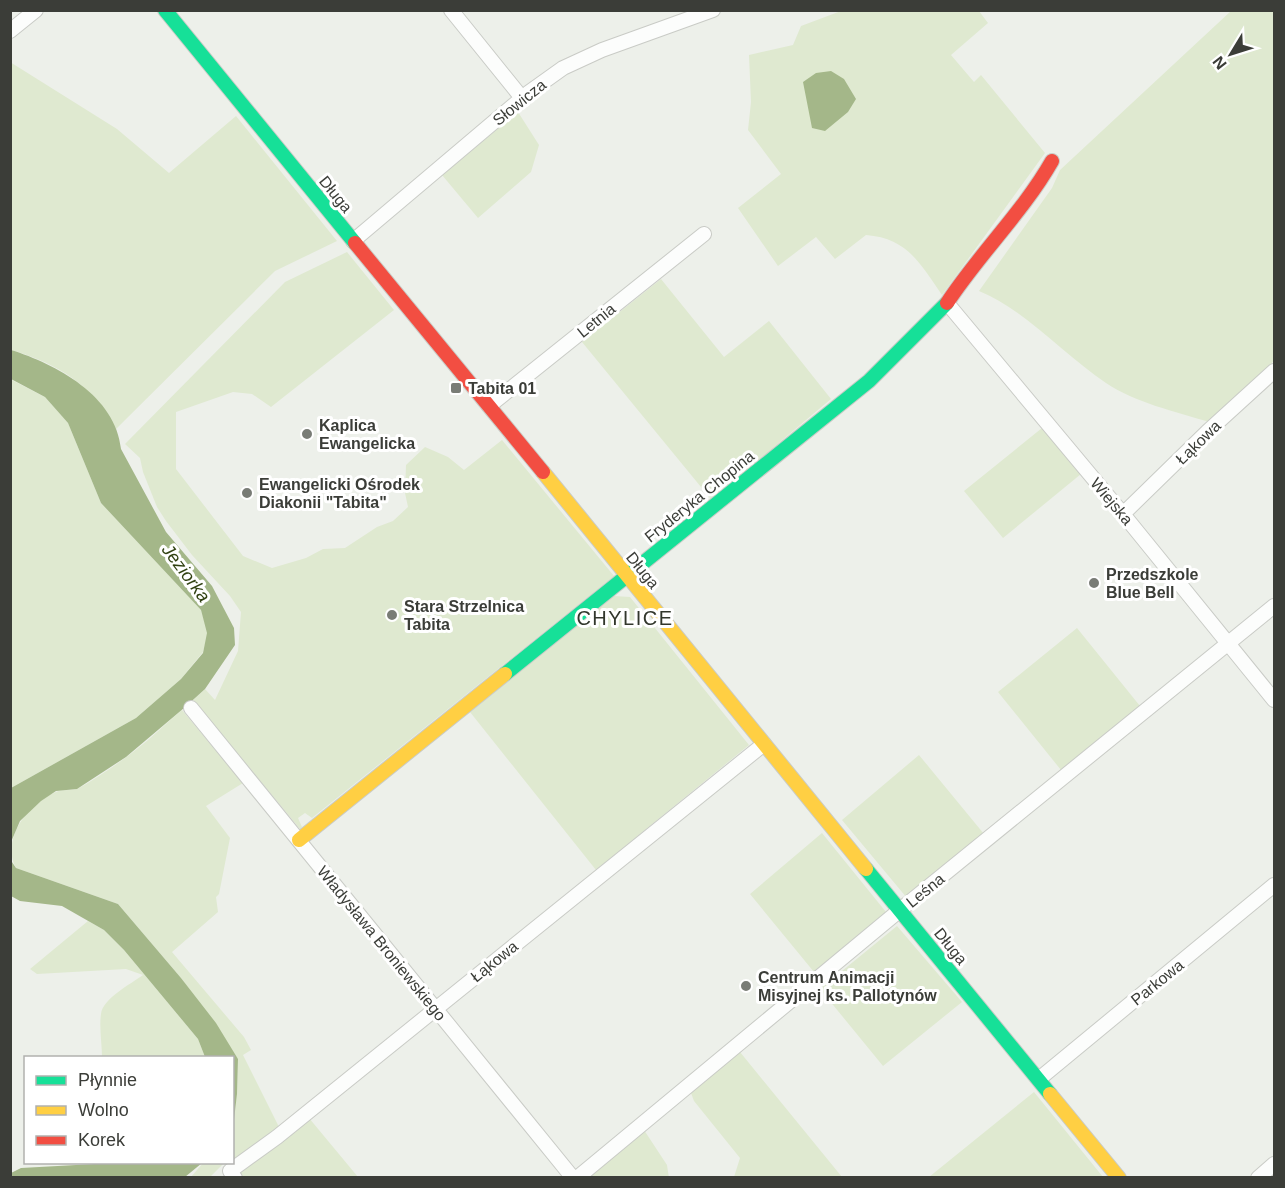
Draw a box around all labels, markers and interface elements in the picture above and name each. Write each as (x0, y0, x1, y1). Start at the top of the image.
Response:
north arrow (1201, 24, 1261, 84)
text: N (1209, 53, 1230, 73)
street label: Słowicza (489, 76, 549, 129)
street label: Długa (316, 173, 355, 216)
street label: Letnia (574, 300, 619, 341)
place label: Tabita 01 (468, 380, 536, 397)
marker: Tabita 01 (449, 381, 463, 395)
place label: Kaplica Ewangelicka (319, 417, 415, 452)
street label: Łąkowa (1173, 417, 1224, 468)
marker: Kaplica Ewangelicka (300, 427, 314, 441)
street label: Fryderyka Chopina (641, 447, 757, 546)
street label: Wiejska (1087, 474, 1136, 528)
place label: Ewangelicki Ośrodek Diakonii "Tabita" (259, 476, 420, 511)
marker: Ewangelicki Ośrodek Diakonii "Tabita" (240, 486, 254, 500)
water label: Jeziorka (157, 539, 214, 606)
street label: Długa (623, 549, 662, 592)
place label: Przedszkole Blue Bell (1106, 566, 1199, 601)
marker: Przedszkole Blue Bell (1087, 576, 1101, 590)
place label: Stara Strzelnica Tabita (404, 598, 524, 633)
district label: CHYLICE (576, 607, 674, 629)
marker: Stara Strzelnica Tabita (385, 608, 399, 622)
street label: Władysława Broniewskiego (314, 863, 449, 1024)
street label: Leśna (903, 870, 948, 911)
street label: Długa (931, 925, 970, 968)
street label: Łąkowa (468, 937, 521, 985)
street label: Parkowa (1128, 956, 1187, 1009)
place label: Centrum Animacji Misyjnej ks. Pallotynów (758, 969, 937, 1004)
marker: Centrum Animacji Misyjnej ks. Pallotynów (739, 979, 753, 993)
legend (24, 1056, 234, 1164)
text: Płynnie (78, 1070, 137, 1090)
text: Wolno (78, 1100, 129, 1120)
text: Korek (78, 1130, 126, 1150)

